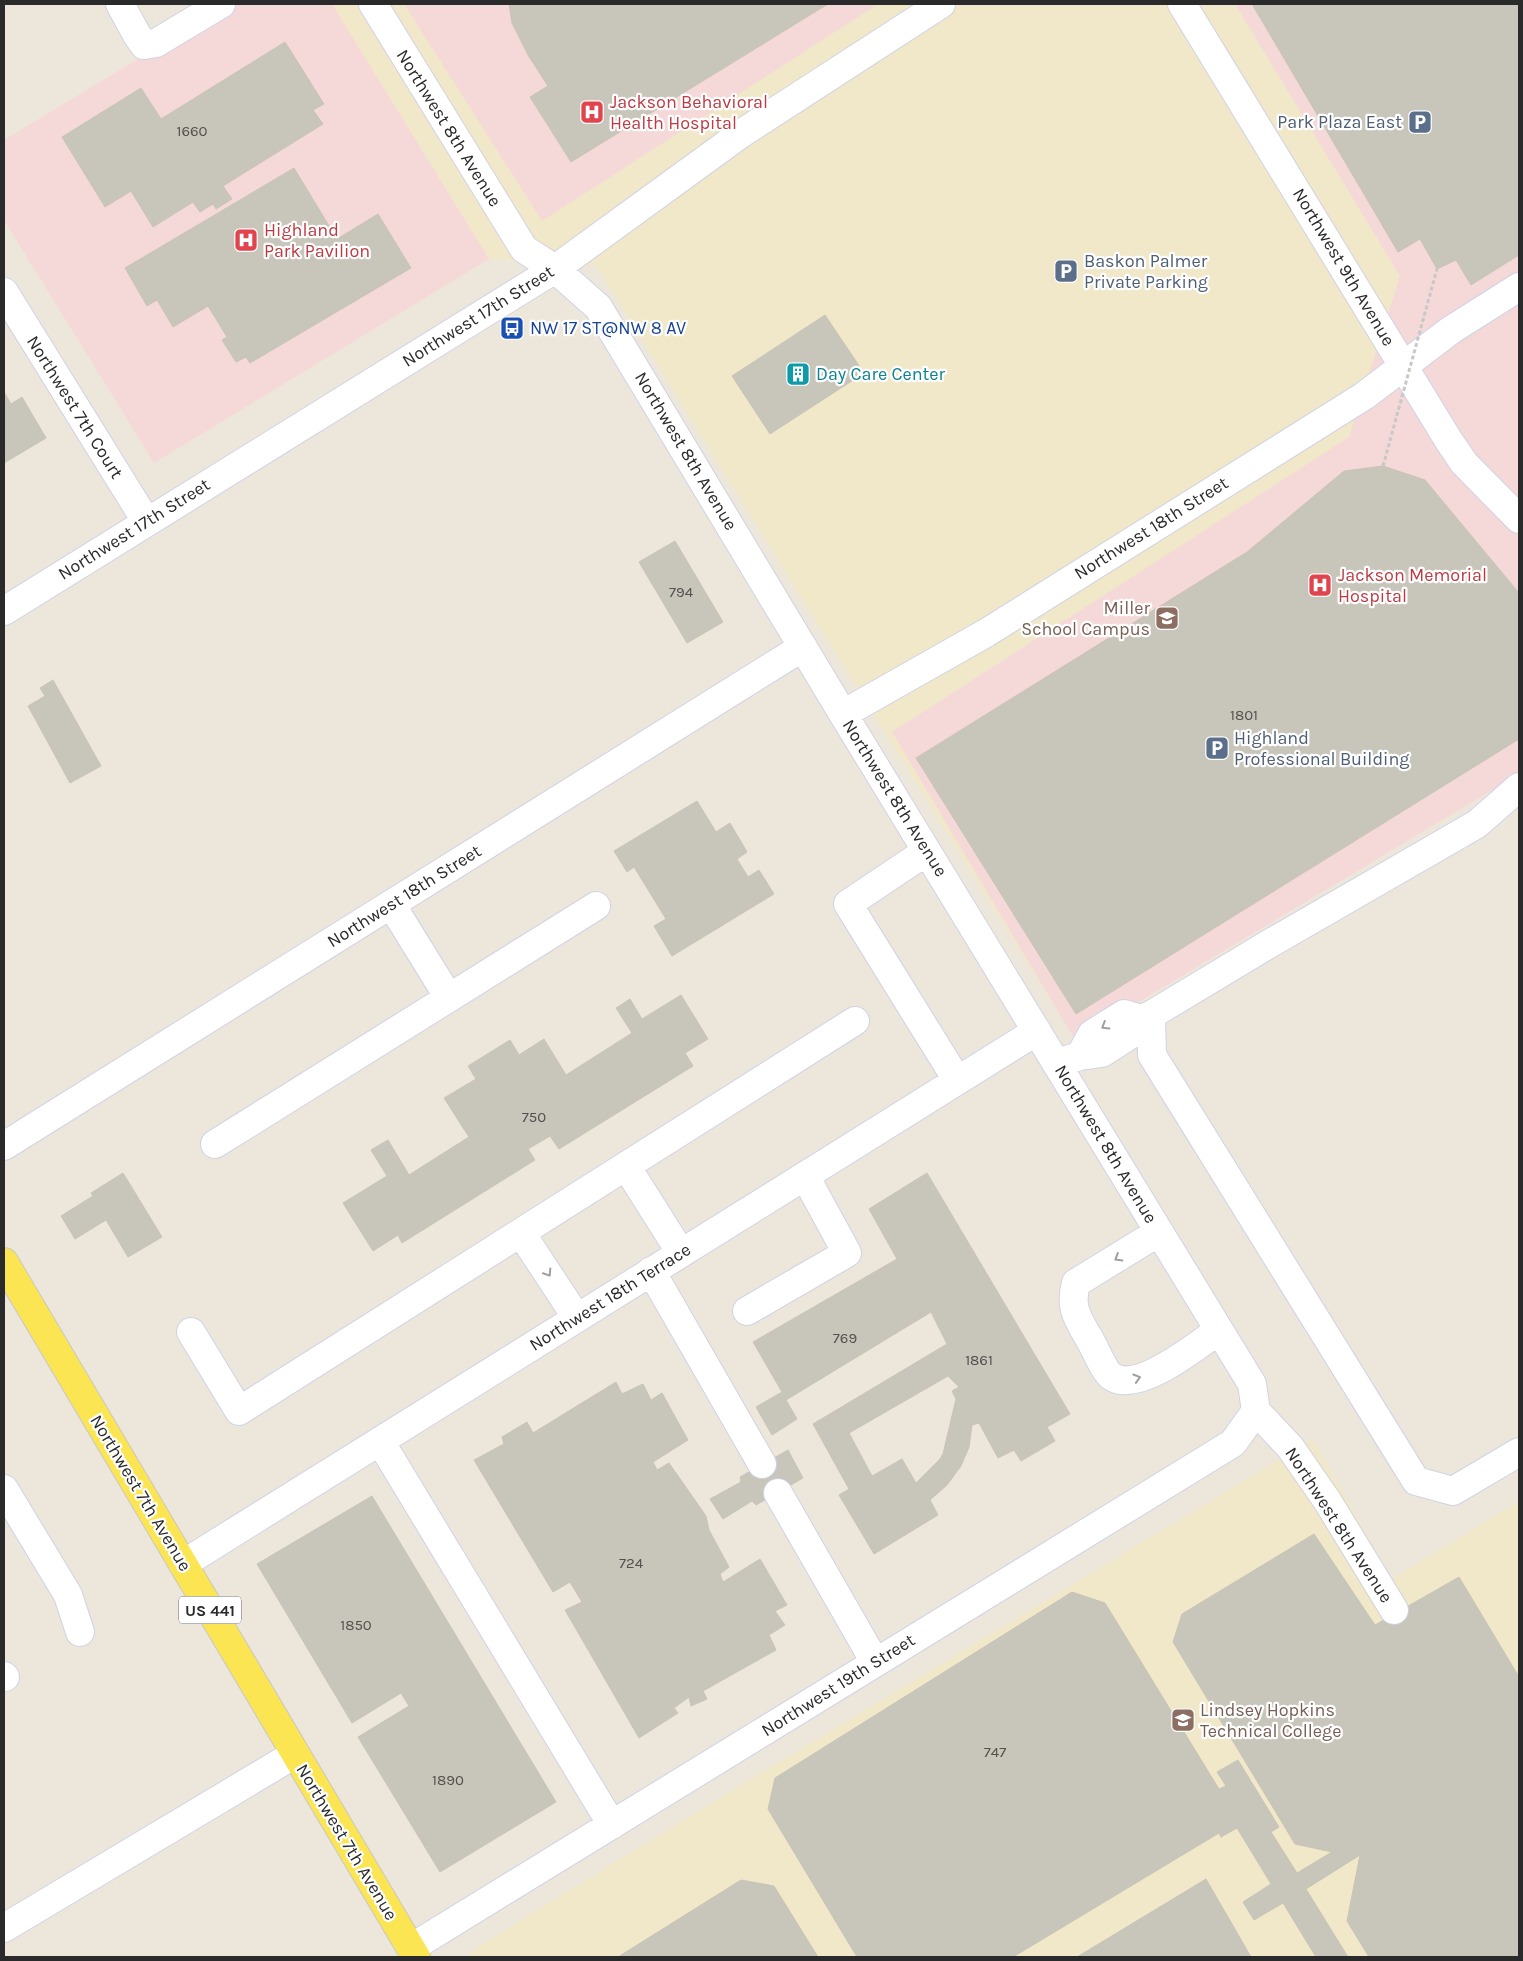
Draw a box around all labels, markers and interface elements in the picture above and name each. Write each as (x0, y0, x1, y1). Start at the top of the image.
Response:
street label: Northwest 8th Avenue (392, 45, 506, 211)
place label: Jackson Behavioral Health Hospital (610, 91, 768, 134)
hospital icon: Jackson Behavioral Health Hospital (579, 99, 605, 125)
parking icon: Park Plaza East (1407, 109, 1433, 135)
place label: Park Plaza East (1277, 111, 1402, 133)
house number: 1660 (176, 122, 208, 140)
street label: Northwest 9th Avenue (1288, 184, 1400, 350)
place label: Highland Park Pavilion (264, 219, 370, 262)
hospital icon: Highland Park Pavilion (233, 227, 259, 253)
place label: Baskon Palmer Private Parking (1084, 250, 1208, 293)
parking icon: Baskon Palmer Private Parking (1053, 258, 1079, 284)
street label: Northwest 17th Street (398, 260, 558, 372)
bus stop icon: NW 17 ST@NW 8 AV (499, 315, 525, 341)
place label: NW 17 ST@NW 8 AV (530, 317, 686, 339)
street label: Northwest 7th Court (22, 331, 128, 483)
building icon: Day Care Center (785, 361, 811, 387)
place label: Day Care Center (816, 363, 946, 385)
street label: Northwest 8th Avenue (630, 368, 742, 534)
street label: Northwest 18th Street (1070, 472, 1232, 584)
street label: Northwest 17th Street (54, 473, 214, 585)
place label: Jackson Memorial Hospital (1338, 564, 1487, 607)
hospital icon: Jackson Memorial Hospital (1307, 572, 1333, 598)
house number: 794 (669, 583, 694, 601)
place label: Miller School Campus (1021, 597, 1150, 640)
school or university icon: Miller School Campus (1154, 605, 1180, 631)
house number: 1801 (1230, 706, 1258, 724)
street label: Northwest 8th Avenue (838, 715, 952, 881)
place label: Highland Professional Building (1234, 727, 1409, 770)
parking icon: Highland Professional Building (1204, 735, 1230, 761)
street label: Northwest 18th Street (323, 840, 485, 952)
one-way arrow (1101, 1019, 1110, 1029)
street label: Northwest 8th Avenue (1050, 1061, 1162, 1227)
house number: 750 (522, 1108, 546, 1126)
street label: Northwest 18th Terrace (525, 1238, 695, 1356)
one-way arrow (1115, 1251, 1124, 1261)
one-way arrow (541, 1268, 551, 1277)
house number: 769 (833, 1329, 857, 1347)
house number: 1861 (965, 1351, 993, 1369)
one-way arrow (1133, 1373, 1141, 1383)
street label: Northwest 7th Avenue (86, 1411, 196, 1575)
street label: Northwest 8th Avenue (1280, 1443, 1398, 1607)
house number: 724 (619, 1554, 644, 1572)
road number: US 441 (179, 1596, 241, 1624)
house number: 1850 (340, 1616, 372, 1634)
street label: Northwest 19th Street (757, 1629, 919, 1741)
place label: Lindsey Hopkins Technical College (1200, 1699, 1341, 1742)
school or university icon: Lindsey Hopkins Technical College (1170, 1707, 1196, 1733)
house number: 747 (984, 1743, 1006, 1761)
street label: Northwest 7th Avenue (292, 1760, 402, 1924)
house number: 1890 (432, 1771, 464, 1789)

